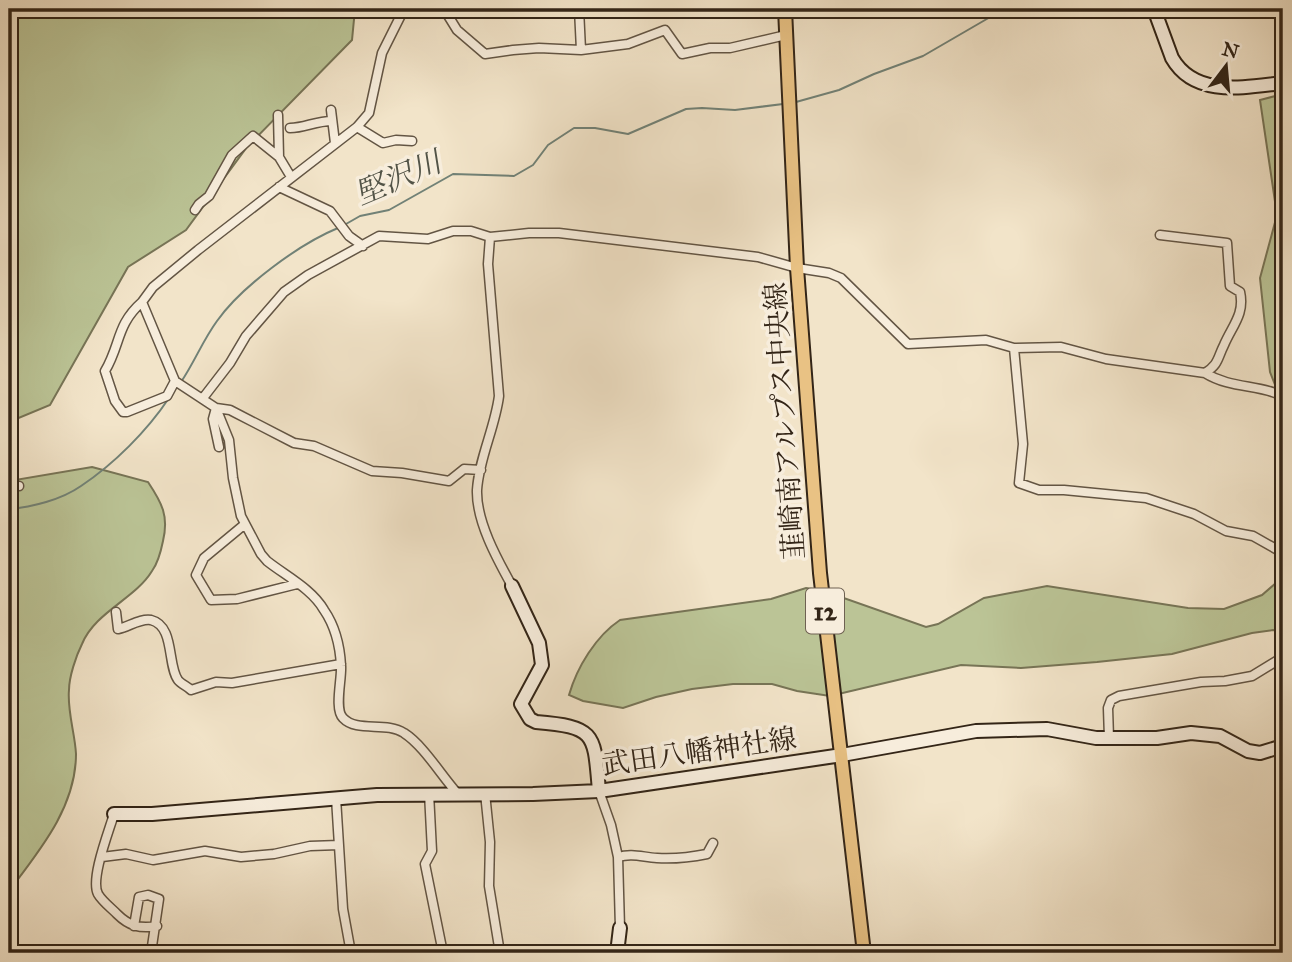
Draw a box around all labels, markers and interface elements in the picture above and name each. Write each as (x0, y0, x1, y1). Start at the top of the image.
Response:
north arrow (1190, 32, 1260, 102)
text: N (1220, 37, 1241, 63)
water label: 堅沢川 (350, 143, 449, 212)
street label: 韮崎南アルプス中央線 (757, 281, 812, 561)
road number: 12 (806, 589, 844, 634)
street label: 武田八幡神社線 (600, 721, 799, 782)

